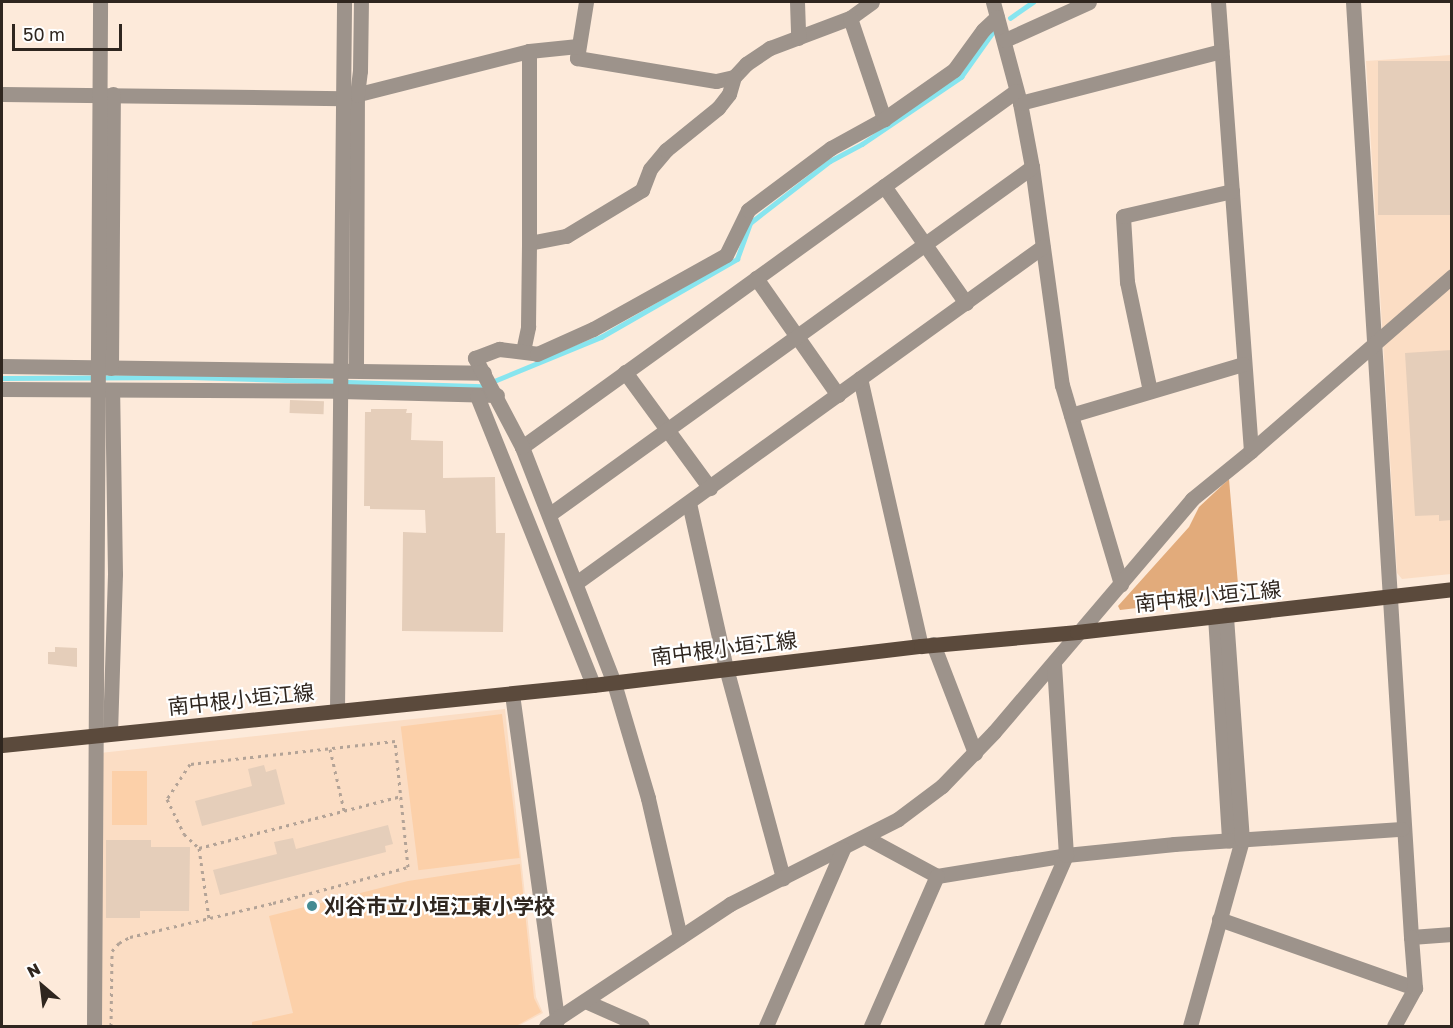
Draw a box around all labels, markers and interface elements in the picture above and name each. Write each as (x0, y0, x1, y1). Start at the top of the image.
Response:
scale bar (15, 12, 124, 50)
text: 50 m (23, 23, 65, 45)
street label: 南中根小垣江線 (1134, 576, 1282, 616)
street label: 南中根小垣江線 (650, 627, 798, 669)
street label: 南中根小垣江線 (167, 679, 315, 719)
place label: 刈谷市立小垣江東小学校 (324, 893, 555, 919)
marker: 刈谷市立小垣江東小学校 (305, 899, 319, 913)
north arrow (12, 956, 72, 1016)
text: N (23, 958, 44, 982)

